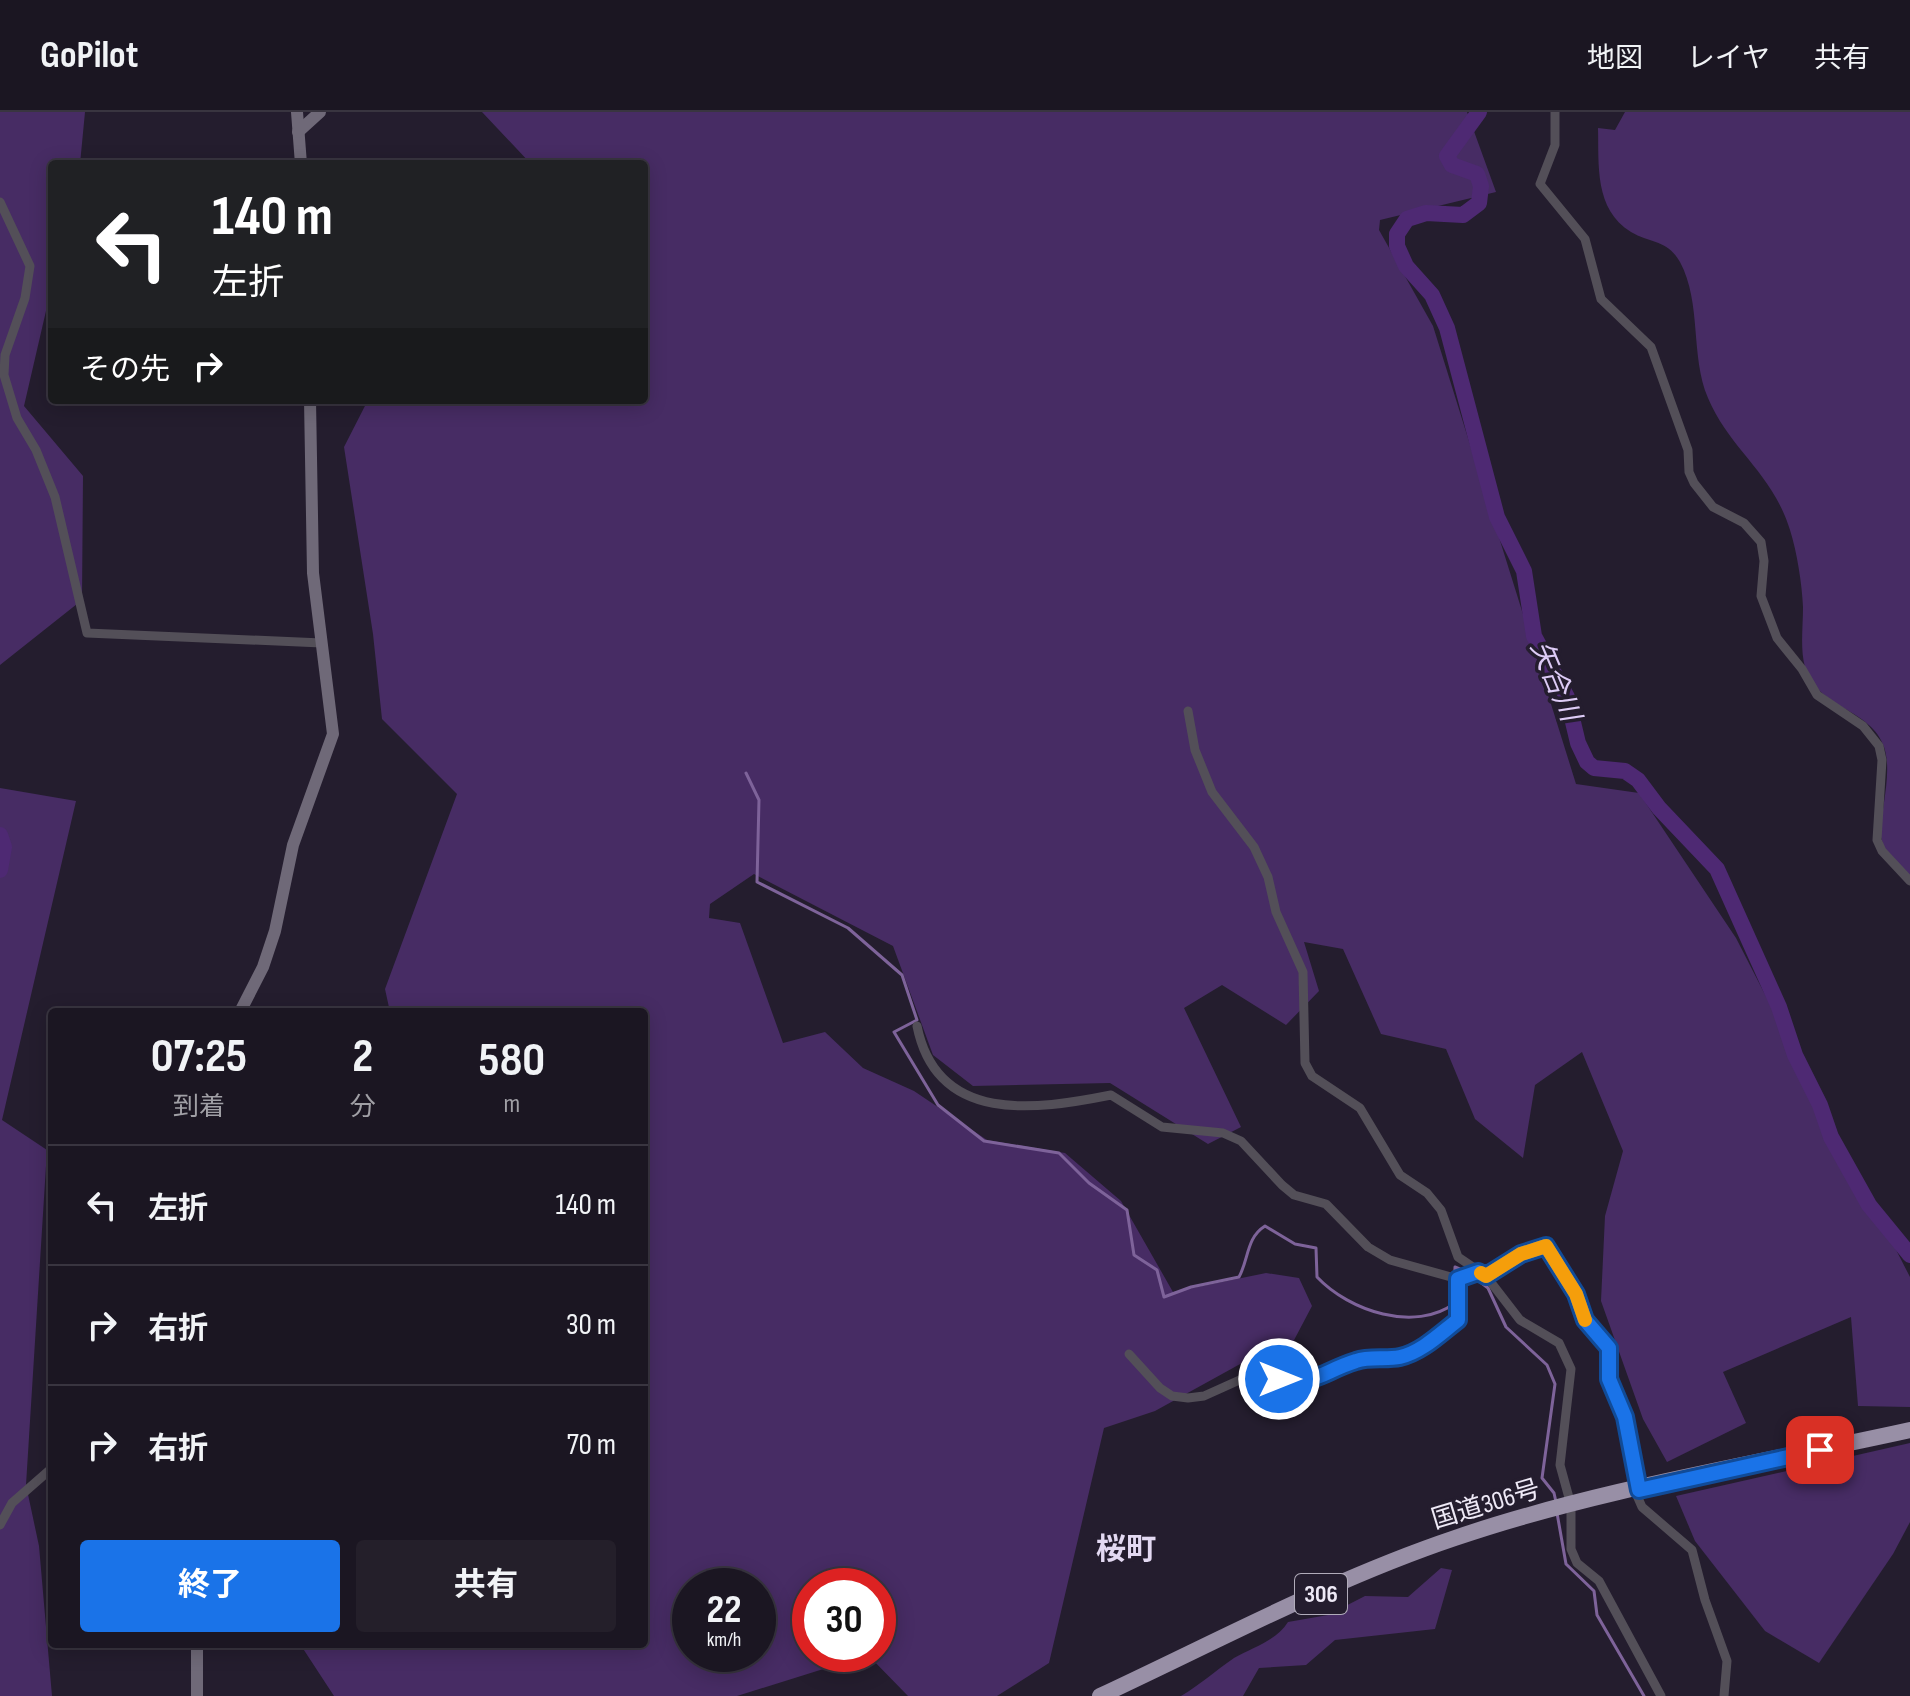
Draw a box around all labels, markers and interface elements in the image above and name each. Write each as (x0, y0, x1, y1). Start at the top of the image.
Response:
text: GoPilot (40, 33, 138, 78)
text: 地図 (1587, 42, 1643, 75)
text: レイヤ (1687, 42, 1770, 75)
text: 共有 (1814, 42, 1870, 75)
text: 140 m (212, 184, 333, 251)
icon: left (80, 192, 184, 296)
text: 左折 (212, 262, 284, 305)
icon: right (186, 344, 230, 388)
text: その先 (80, 352, 170, 388)
water label: 矢合川 (1523, 636, 1588, 729)
text: 07:25 (151, 1028, 247, 1085)
text: 2 (352, 1028, 373, 1085)
text: 580 (479, 1032, 545, 1089)
text: m (504, 1089, 520, 1120)
text: 到着 (173, 1092, 225, 1123)
text: 分 (350, 1092, 376, 1123)
icon: left (80, 1183, 124, 1227)
text: 140 m (556, 1187, 616, 1223)
text: 左折 (148, 1191, 208, 1227)
icon: right (80, 1303, 124, 1347)
text: 30 m (566, 1307, 616, 1343)
text: 右折 (148, 1311, 208, 1347)
position arrow (1237, 1337, 1321, 1421)
pin (1786, 1416, 1854, 1484)
icon: right (80, 1423, 124, 1467)
text: 70 m (567, 1427, 616, 1463)
icon: arrive (1798, 1428, 1842, 1472)
text: 右折 (148, 1431, 208, 1467)
street label: 国道306号 (1428, 1474, 1544, 1536)
district label: 桜町 (1096, 1532, 1156, 1568)
button: 終了 (80, 1540, 340, 1632)
button: 共有 (356, 1540, 616, 1632)
speed limit sign: 30 (792, 1568, 896, 1672)
road number: 306 (1295, 1574, 1347, 1614)
text: 22 (706, 1586, 742, 1634)
text: km/h (707, 1628, 741, 1652)

